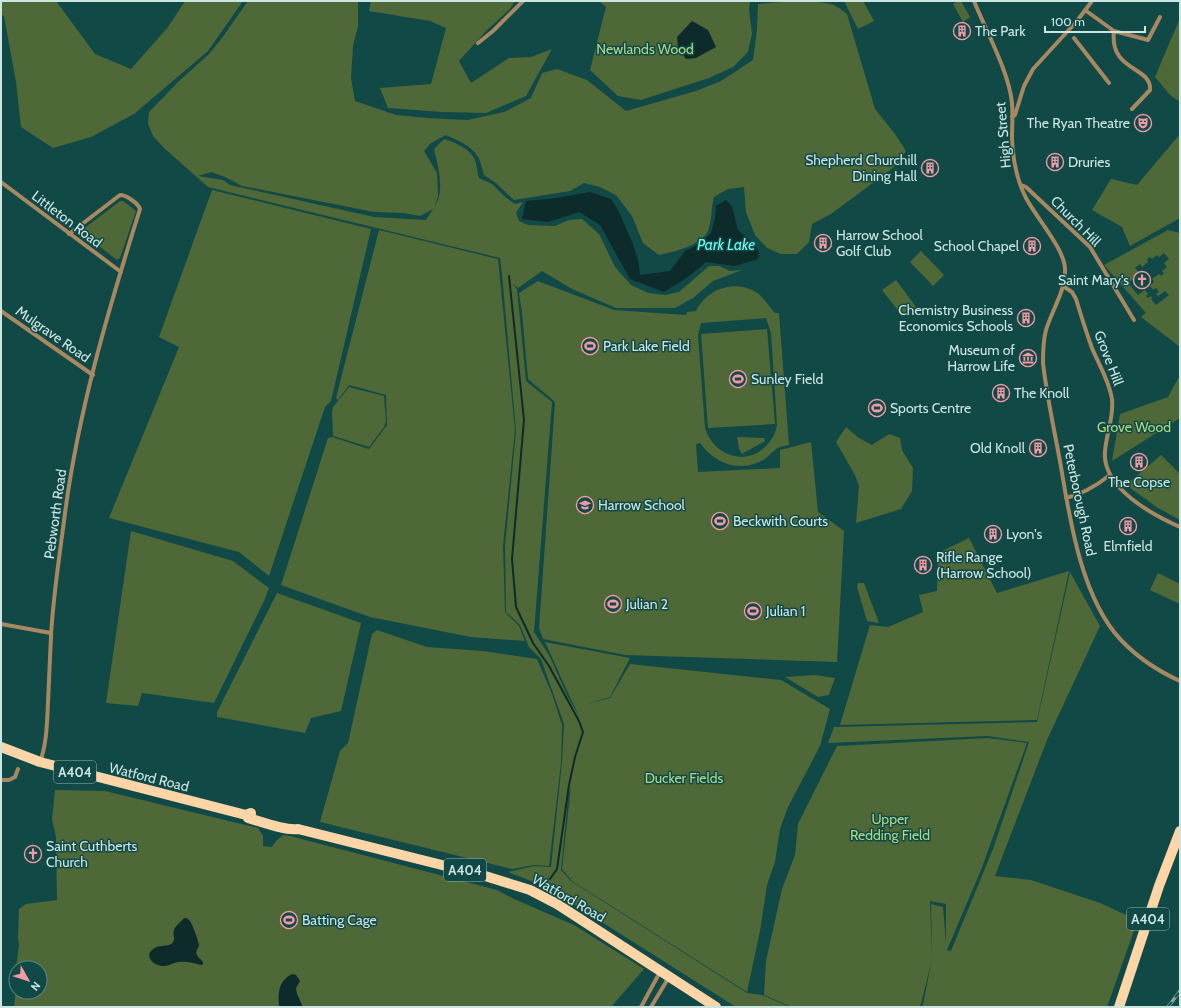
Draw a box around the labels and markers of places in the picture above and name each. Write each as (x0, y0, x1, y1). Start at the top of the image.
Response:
building icon: The Park (952, 21, 972, 41)
place label: The Park (975, 22, 1026, 40)
theatre icon: The Ryan Theatre (1133, 113, 1153, 133)
place label: The Ryan Theatre (1027, 114, 1130, 132)
place label: Shepherd Churchill Dining Hall (805, 151, 918, 185)
building icon: Druries (1045, 152, 1065, 172)
place label: Druries (1068, 153, 1110, 171)
building icon: Shepherd Churchill Dining Hall (920, 158, 940, 178)
place label: Harrow School Golf Club (836, 226, 924, 260)
building icon: Harrow School Golf Club (813, 233, 833, 253)
building icon: School Chapel (1022, 236, 1042, 256)
place label: School Chapel (934, 237, 1020, 255)
church icon: Saint Mary's (1132, 270, 1152, 290)
place label: Saint Mary's (1058, 271, 1129, 289)
place label: Chemistry Business Economics Schools (898, 301, 1013, 335)
building icon: Chemistry Business Economics Schools (1016, 308, 1036, 328)
sports icon: Park Lake Field (580, 336, 600, 356)
place label: Park Lake Field (603, 337, 690, 355)
place label: Museum of Harrow Life (947, 341, 1015, 375)
museum icon: Museum of Harrow Life (1018, 348, 1038, 368)
sports icon: Sunley Field (728, 369, 748, 389)
place label: Sunley Field (751, 370, 823, 388)
building icon: The Knoll (991, 383, 1011, 403)
place label: The Knoll (1014, 384, 1070, 402)
sports icon: Sports Centre (867, 398, 887, 418)
place label: Sports Centre (890, 399, 971, 417)
building icon: Old Knoll (1028, 438, 1048, 458)
place label: Old Knoll (970, 439, 1026, 457)
building icon: The Copse (1129, 452, 1149, 472)
place label: The Copse (1108, 473, 1170, 491)
school or university icon: Harrow School (575, 495, 595, 515)
place label: Harrow School (598, 496, 686, 514)
sports icon: Beckwith Courts (710, 511, 730, 531)
place label: Beckwith Courts (733, 512, 828, 530)
building icon: Elmfield (1118, 516, 1138, 536)
building icon: Lyon's (983, 524, 1003, 544)
place label: Lyon's (1006, 525, 1042, 543)
place label: Elmfield (1103, 537, 1153, 555)
place label: Rifle Range (Harrow School) (936, 548, 1031, 582)
building icon: Rifle Range (Harrow School) (913, 555, 933, 575)
sports icon: Julian 2 (603, 594, 623, 614)
place label: Julian 2 (625, 595, 668, 613)
sports icon: Julian 1 (743, 601, 763, 621)
place label: Julian 1 (765, 602, 805, 620)
place label: Saint Cuthberts Church (46, 837, 138, 871)
church icon: Saint Cuthberts Church (23, 844, 43, 864)
sports icon: Batting Cage (279, 910, 299, 930)
place label: Batting Cage (302, 911, 377, 929)

